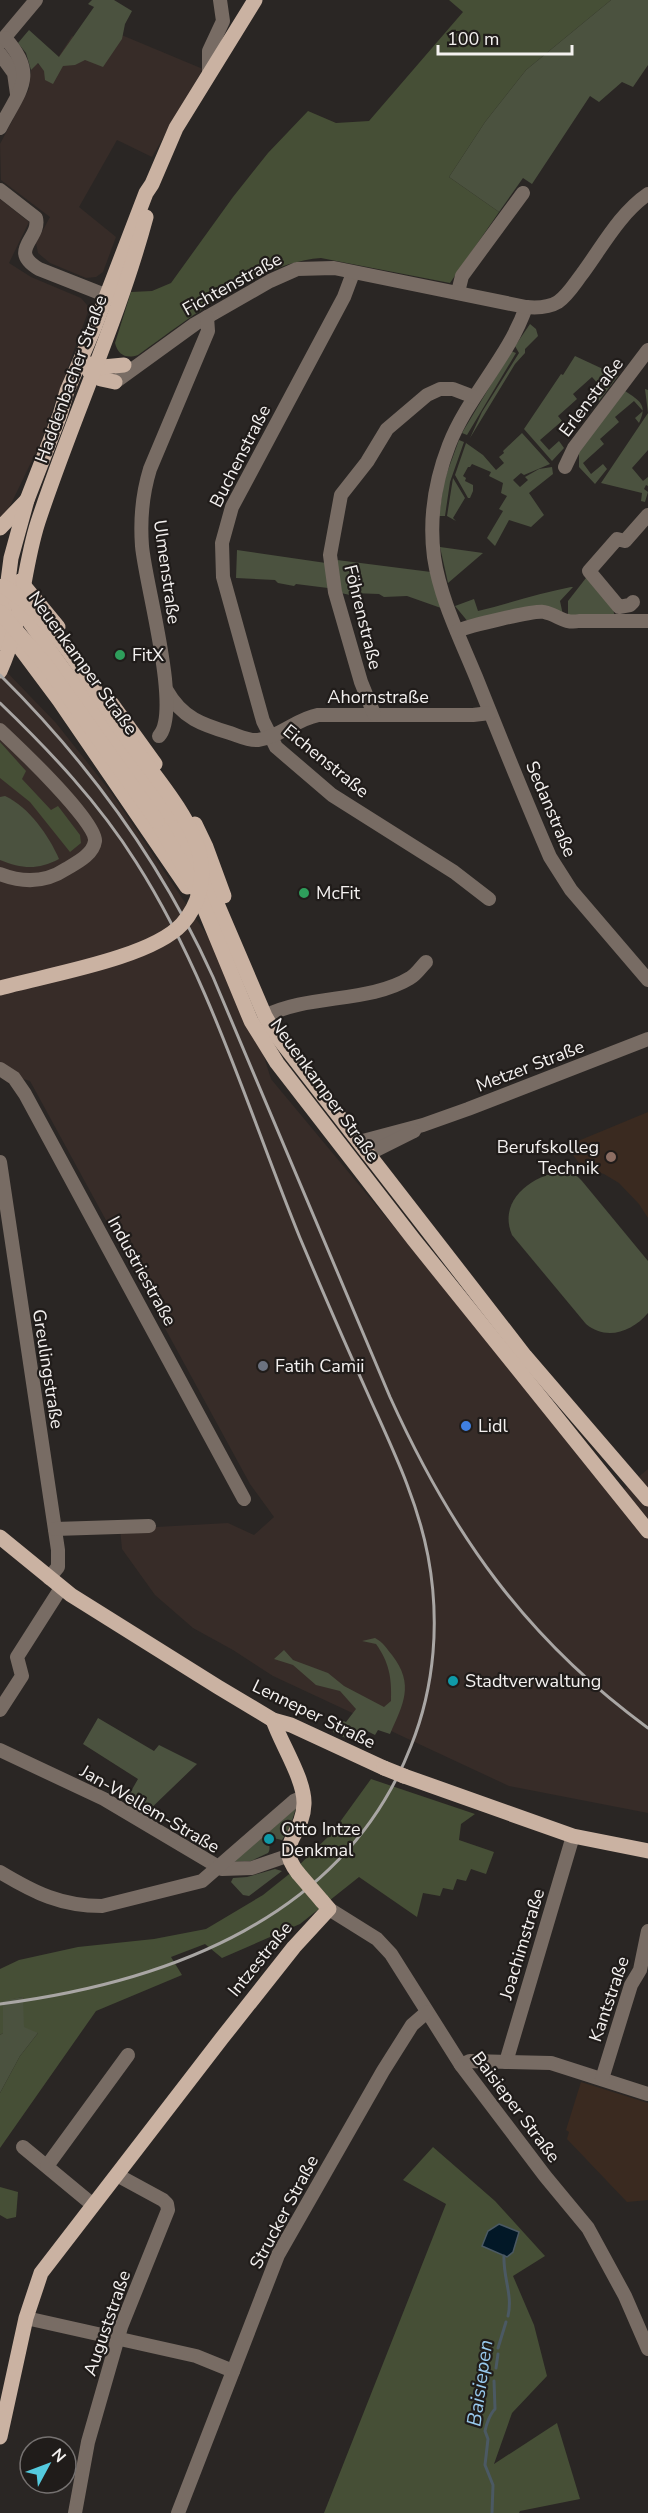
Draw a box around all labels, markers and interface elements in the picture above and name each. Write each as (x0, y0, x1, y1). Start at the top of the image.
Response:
scale bar (438, 18, 572, 56)
text: 100 m (447, 27, 499, 51)
street label: Fichtenstraße (178, 247, 286, 321)
street label: Haddenbacher Straße (29, 292, 113, 466)
street label: Erlenstraße (553, 352, 629, 442)
street label: Buchenstraße (204, 401, 276, 511)
street label: Ulmenstraße (148, 518, 186, 626)
street label: Föhrenstraße (338, 562, 388, 672)
street label: Neuenkamper Straße (23, 587, 143, 739)
place label: FitX (132, 643, 164, 667)
marker: FitX (113, 648, 127, 662)
street label: Ahornstraße (327, 685, 429, 709)
street label: Eichenstraße (278, 719, 374, 803)
street label: Sedanstraße (520, 757, 582, 861)
place label: McFit (316, 881, 361, 905)
marker: McFit (297, 886, 311, 900)
street label: Neuenkamper Straße (265, 1014, 385, 1166)
street label: Metzer Straße (473, 1034, 587, 1098)
place label: Berufskolleg Technik (497, 1135, 600, 1180)
marker: Berufskolleg Technik (604, 1150, 618, 1164)
street label: Industriestraße (102, 1212, 182, 1330)
street label: Greulingstraße (27, 1307, 69, 1431)
place label: Fatih Camii (275, 1354, 365, 1378)
marker: Fatih Camii (256, 1359, 270, 1373)
place label: Lidl (478, 1414, 508, 1438)
marker: Lidl (459, 1419, 473, 1433)
place label: Stadtverwaltung (465, 1669, 601, 1693)
street label: Lenneper Straße (248, 1674, 380, 1754)
marker: Stadtverwaltung (446, 1674, 460, 1688)
street label: Jan-Wellem-Straße (75, 1759, 224, 1859)
place label: Otto Intze Denkmal (281, 1817, 361, 1862)
marker: Otto Intze Denkmal (262, 1832, 276, 1846)
street label: Joachimstraße (493, 1886, 550, 2003)
street label: Intzestraße (222, 1916, 298, 2002)
street label: Kantstraße (583, 1953, 635, 2045)
street label: Baisieper Straße (466, 2047, 566, 2167)
street label: Strucker Straße (244, 2151, 324, 2273)
street label: Auguststraße (78, 2267, 136, 2379)
water label: Baisiepen (461, 2338, 499, 2428)
north arrow (18, 2435, 78, 2495)
text: N (46, 2444, 71, 2468)

